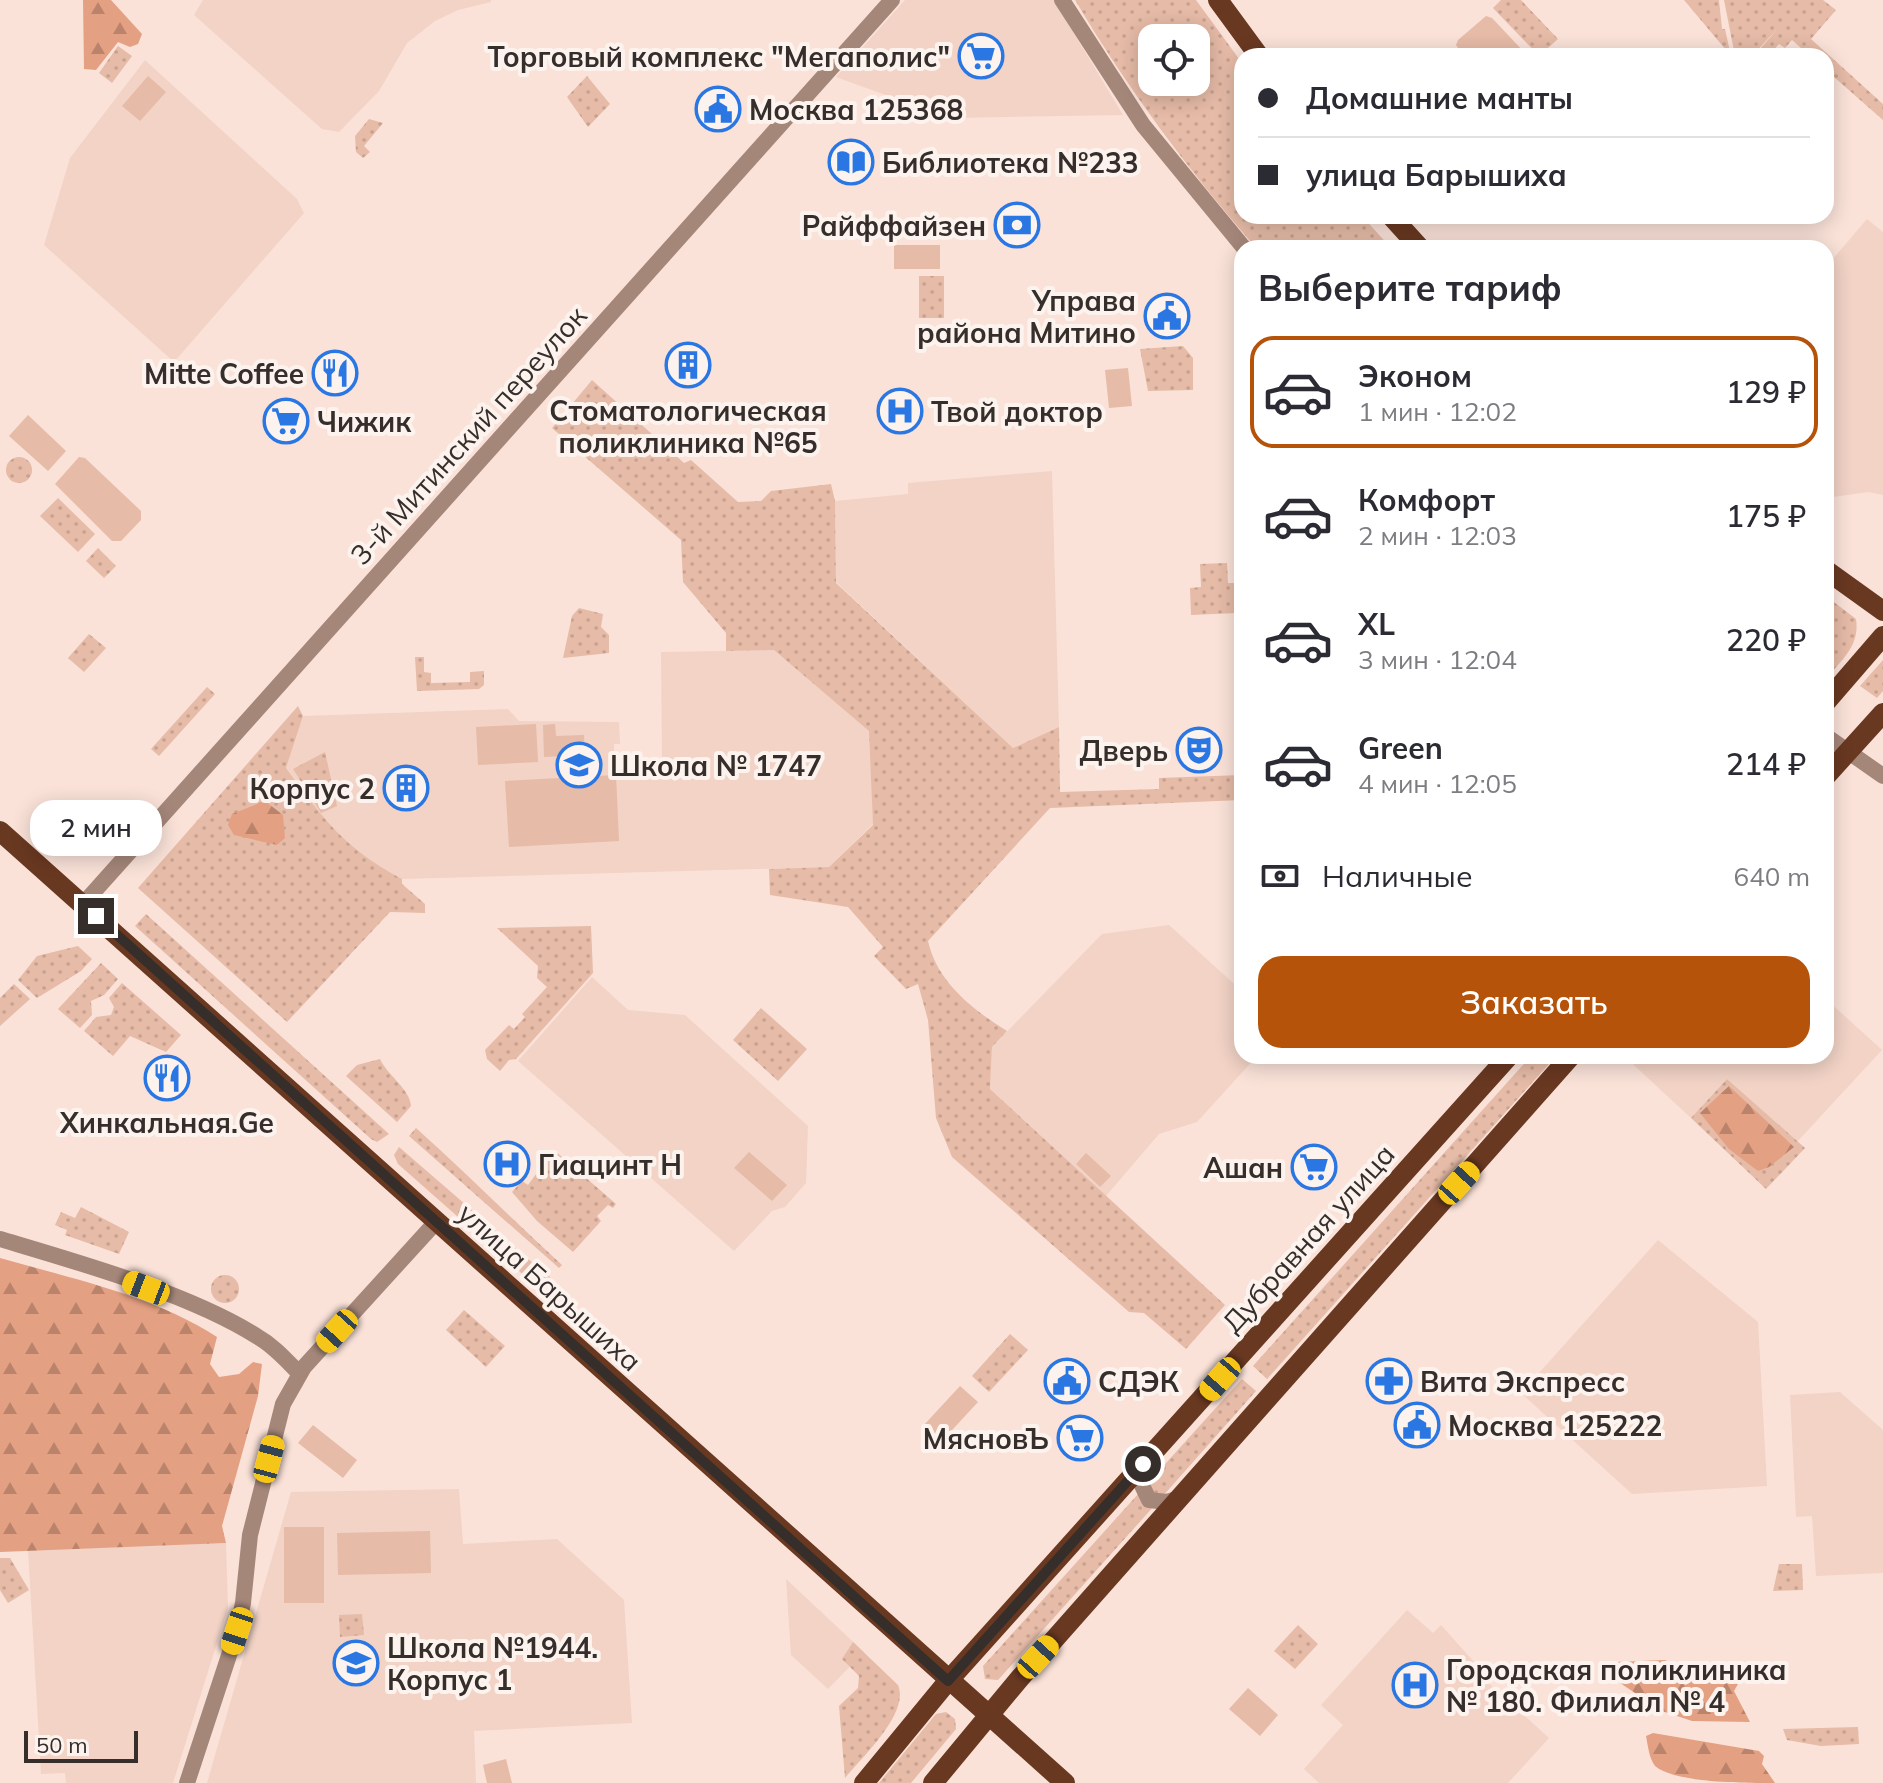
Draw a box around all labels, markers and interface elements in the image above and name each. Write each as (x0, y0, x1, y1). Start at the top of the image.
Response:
map controls (1138, 24, 1210, 96)
button: locate (1138, 24, 1210, 96)
supermarket icon: Торговый комплекс "Мегаполис" (957, 32, 1005, 80)
place label: Торговый комплекс "Мегаполис" (488, 39, 950, 74)
text: Домашние манты (1306, 79, 1573, 117)
public building icon: Москва 125368 (694, 85, 742, 133)
place label: Москва 125368 (749, 92, 963, 127)
library icon: Библиотека №233 (827, 138, 875, 186)
place label: Библиотека №233 (882, 145, 1139, 180)
text: улица Барышиха (1306, 156, 1567, 194)
bank icon: Райффайзен (993, 201, 1041, 249)
place label: Райффайзен (802, 208, 986, 243)
text: Выберите тариф (1258, 265, 1562, 310)
place label: Управа района Митино (917, 283, 1136, 350)
public building icon: Управа района Митино (1143, 292, 1191, 340)
street label: 3-й Митинский переулок (343, 298, 594, 572)
building icon: Стоматологическая поликлиника №65 (664, 341, 712, 389)
restaurant icon: Mitte Coffee (311, 349, 359, 397)
place label: Mitte Coffee (144, 356, 304, 391)
icon: car (1262, 356, 1334, 428)
text: Эконом (1358, 357, 1472, 395)
text: 129 ₽ (1726, 373, 1806, 411)
hospital icon: Твой доктор (876, 387, 924, 435)
place label: Стоматологическая поликлиника №65 (549, 393, 827, 460)
place label: Твой доктор (931, 394, 1103, 429)
text: 1 мин · 12:02 (1358, 395, 1517, 428)
supermarket icon: Чижик (262, 397, 310, 445)
place label: Чижик (317, 404, 412, 439)
icon: car (1262, 480, 1334, 552)
text: Комфорт (1358, 481, 1495, 519)
text: 175 ₽ (1726, 497, 1806, 535)
text: 2 мин · 12:03 (1358, 519, 1517, 552)
icon: car (1262, 604, 1334, 676)
text: XL (1358, 605, 1395, 643)
text: 220 ₽ (1726, 621, 1806, 659)
text: 3 мин · 12:04 (1358, 643, 1517, 676)
theatre icon: Дверь (1175, 726, 1223, 774)
icon: car (1262, 728, 1334, 800)
text: Green (1358, 729, 1443, 767)
place label: Дверь (1079, 733, 1168, 768)
school or university icon: Школа № 1747 (555, 741, 603, 789)
text: 214 ₽ (1726, 745, 1806, 783)
place label: Школа № 1747 (610, 748, 822, 783)
building icon: Корпус 2 (382, 764, 430, 812)
text: 4 мин · 12:05 (1358, 767, 1517, 800)
place label: Корпус 2 (250, 771, 375, 806)
callout: 2 мин (30, 800, 162, 856)
text: 2 мин (60, 811, 132, 844)
icon: cash (1258, 854, 1302, 898)
text: Наличные (1322, 857, 1473, 895)
text: 640 m (1734, 860, 1810, 893)
route end (78, 898, 114, 934)
button: Заказать (1258, 956, 1810, 1048)
restaurant icon: Хинкальная.Ge (143, 1054, 191, 1102)
place label: Хинкальная.Ge (59, 1105, 274, 1140)
street label: Дубравная улица (1214, 1137, 1402, 1339)
hospital icon: Гиацинт Н (483, 1140, 531, 1188)
supermarket icon: Ашан (1290, 1143, 1338, 1191)
place label: Гиацинт Н (538, 1147, 682, 1182)
place label: Ашан (1203, 1150, 1283, 1185)
car (1434, 1157, 1484, 1209)
street label: улица Барышиха (451, 1196, 649, 1378)
car (119, 1268, 173, 1308)
car (312, 1305, 362, 1357)
car (1195, 1353, 1245, 1405)
public building icon: СДЭК (1043, 1357, 1091, 1405)
pharmacy icon: Вита Экспресс (1365, 1357, 1413, 1405)
place label: СДЭК (1098, 1364, 1180, 1399)
place label: Вита Экспресс (1420, 1364, 1625, 1399)
public building icon: Москва 125222 (1393, 1401, 1441, 1449)
place label: Москва 125222 (1448, 1408, 1662, 1443)
supermarket icon: МясновЪ (1056, 1414, 1104, 1462)
place label: МясновЪ (923, 1421, 1049, 1456)
car (251, 1433, 287, 1485)
route start (1125, 1446, 1161, 1482)
car (218, 1604, 256, 1658)
place label: Школа №1944. Корпус 1 (387, 1630, 598, 1697)
car (1013, 1631, 1063, 1683)
school or university icon: Школа №1944. Корпус 1 (332, 1639, 380, 1687)
place label: Городская поликлиника № 180. Филиал № 4 (1446, 1652, 1787, 1719)
hospital icon: Городская поликлиника № 180. Филиал № 4 (1391, 1661, 1439, 1709)
scale bar (24, 1727, 138, 1763)
text: 50 m (36, 1731, 87, 1759)

